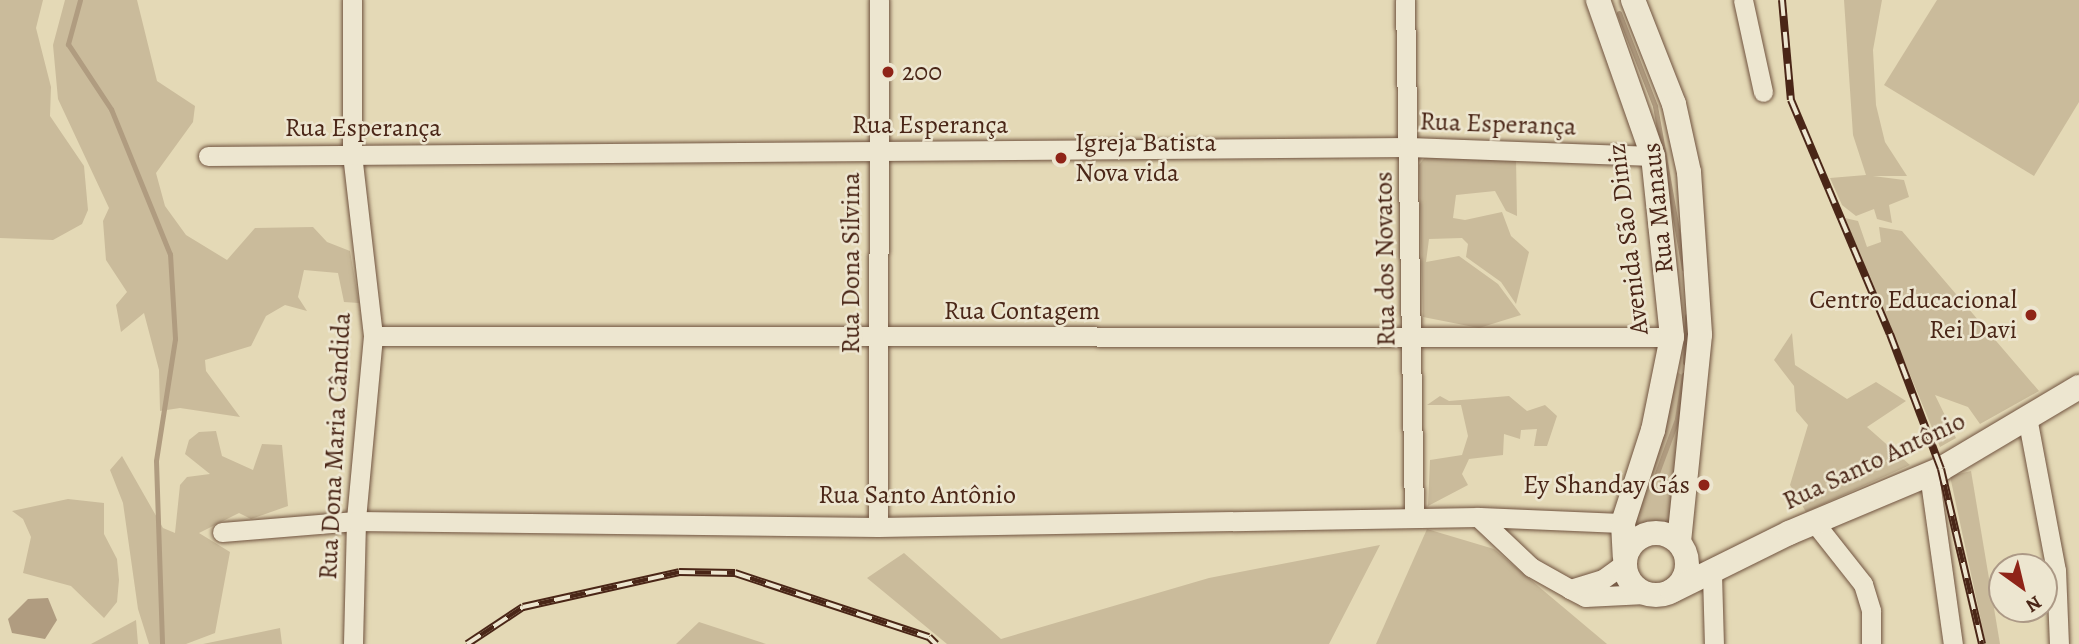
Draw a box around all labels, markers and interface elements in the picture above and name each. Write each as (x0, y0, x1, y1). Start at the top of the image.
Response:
place label: 200 (902, 56, 942, 88)
marker: 200 (880, 64, 896, 80)
street label: Rua Esperança (1419, 106, 1577, 142)
street label: Rua Esperança (852, 109, 1008, 141)
street label: Rua Esperança (285, 112, 441, 144)
place label: Igreja Batista Nova vida (1075, 127, 1217, 188)
street label: Avenida São Diniz (1601, 141, 1655, 337)
street label: Rua Manaus (1636, 141, 1680, 275)
marker: Igreja Batista Nova vida (1053, 150, 1069, 166)
street label: Rua dos Novatos (1368, 171, 1402, 347)
street label: Rua Dona Silvina (835, 172, 867, 354)
place label: Centro Educacional Rei Davi (1809, 284, 2017, 346)
street label: Rua Contagem (944, 295, 1100, 327)
marker: Centro Educacional Rei Davi (2023, 307, 2039, 323)
street label: Rua Dona Maria Cândida (312, 312, 358, 580)
street label: Rua Santo Antônio (1778, 405, 1970, 517)
place label: Ey Shanday Gás (1523, 469, 1690, 501)
marker: Ey Shanday Gás (1696, 477, 1712, 493)
street label: Rua Santo Antônio (818, 479, 1016, 511)
north arrow (1988, 553, 2058, 623)
text: N (2021, 589, 2047, 618)

